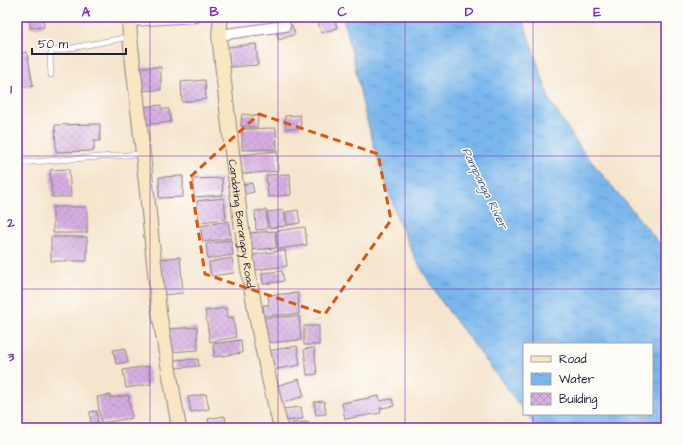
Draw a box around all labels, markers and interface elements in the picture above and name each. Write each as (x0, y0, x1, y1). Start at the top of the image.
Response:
text: A (82, 3, 91, 21)
text: B (209, 3, 219, 21)
text: C (337, 3, 347, 21)
text: D (465, 3, 474, 21)
text: E (593, 3, 601, 21)
scale bar (32, 30, 126, 56)
text: 50 m (38, 36, 69, 53)
text: 1 (10, 80, 12, 98)
water label: Pampanga River (457, 145, 512, 233)
street label: Candating Barangay Road (225, 159, 258, 289)
text: 2 (6, 214, 15, 232)
legend (523, 343, 653, 415)
text: 3 (7, 348, 15, 366)
text: Road (559, 351, 587, 368)
text: Water (559, 371, 595, 388)
text: Building (559, 391, 597, 409)

